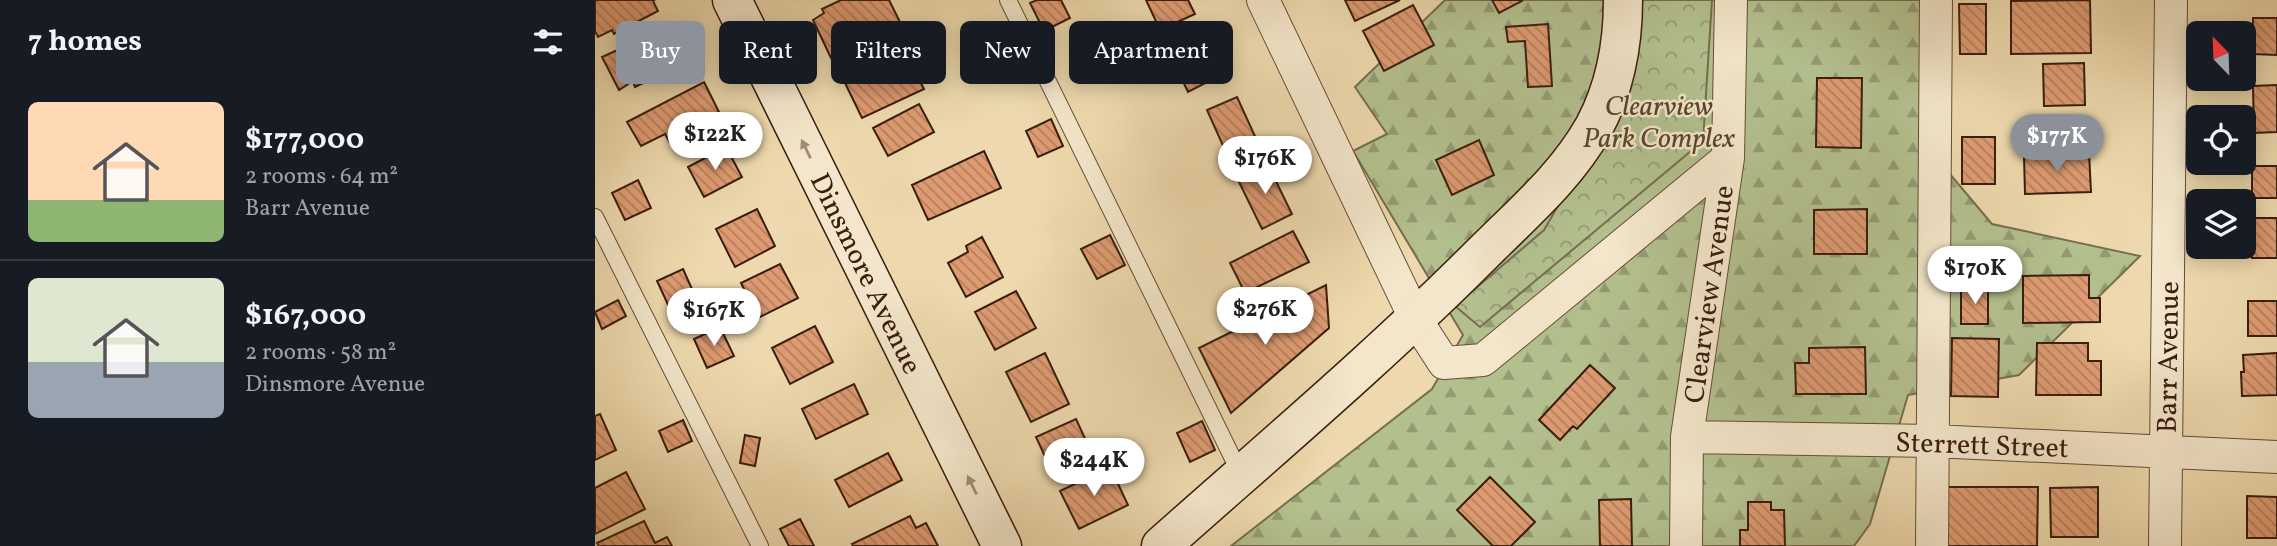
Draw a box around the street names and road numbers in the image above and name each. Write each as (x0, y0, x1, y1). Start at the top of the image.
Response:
street label: Dinsmore Avenue (799, 167, 930, 381)
street label: Clearview Avenue (1676, 183, 1745, 406)
street label: Barr Avenue (2149, 281, 2190, 433)
street label: Sterrett Street (1895, 424, 2069, 469)

